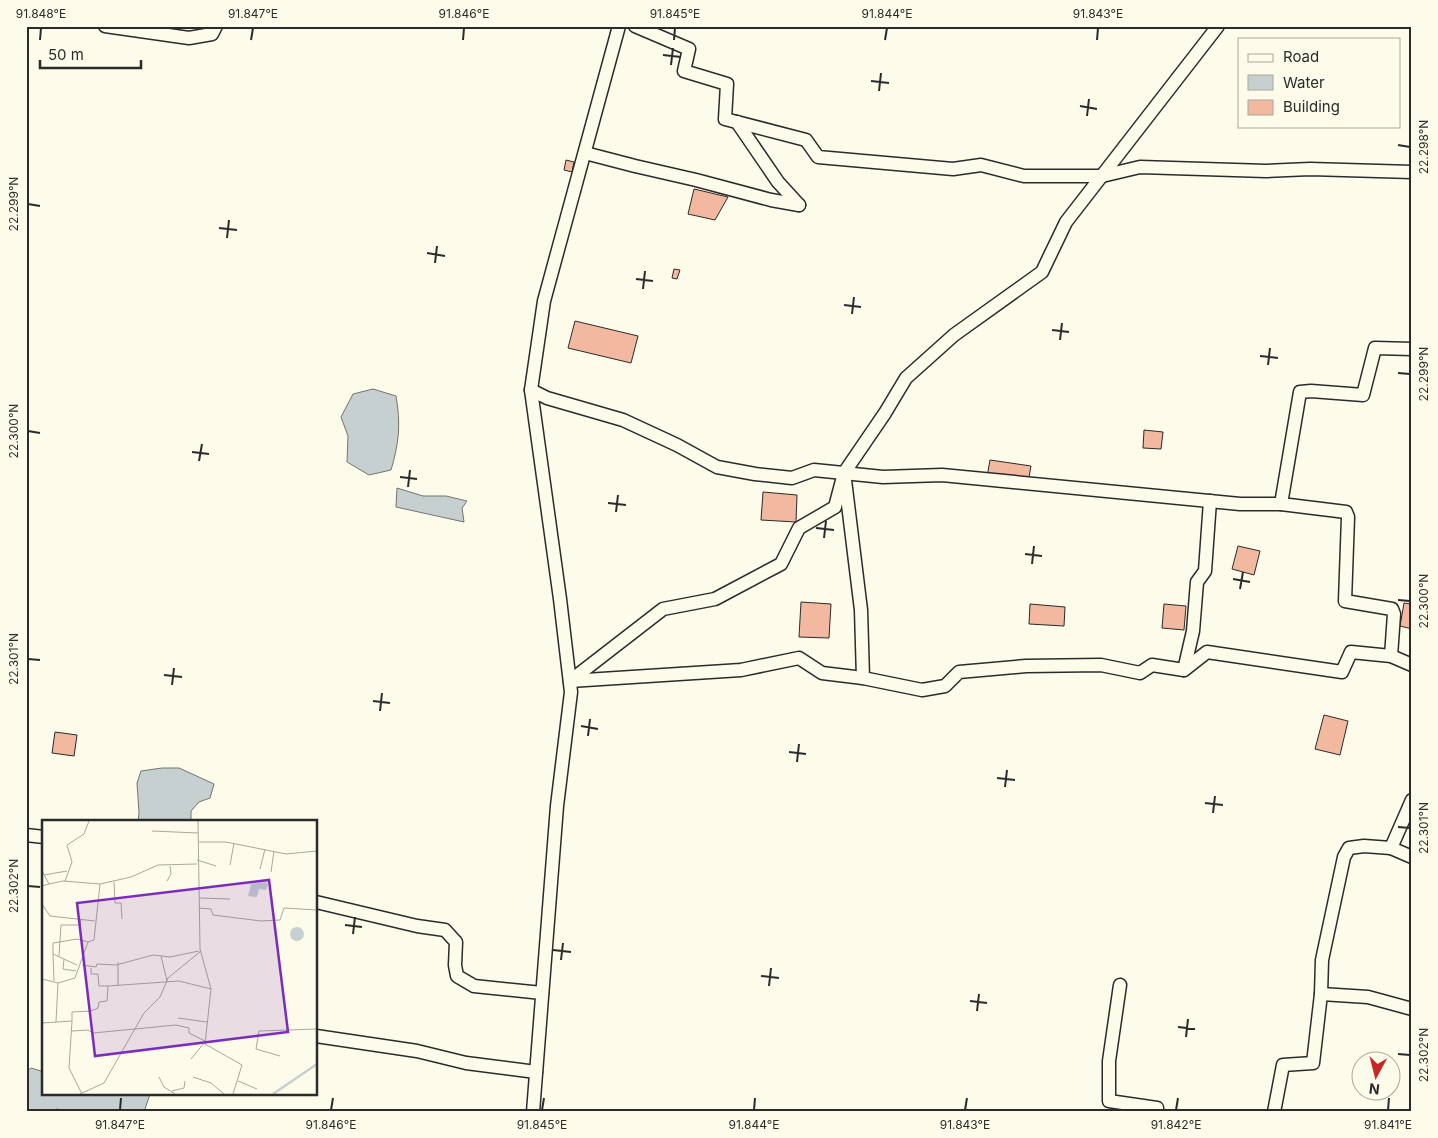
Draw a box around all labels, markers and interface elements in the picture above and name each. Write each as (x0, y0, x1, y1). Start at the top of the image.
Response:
text: 91.848°E (16, 6, 66, 21)
text: 91.847°E (228, 6, 278, 21)
text: 91.846°E (439, 6, 489, 21)
text: 91.845°E (650, 6, 700, 21)
text: 91.844°E (862, 6, 912, 21)
text: 91.843°E (1073, 6, 1123, 21)
scale bar (40, 38, 141, 70)
legend (1238, 38, 1400, 128)
text: 50 m (48, 45, 84, 64)
text: Road (1283, 47, 1319, 66)
text: Water (1283, 73, 1325, 92)
text: Building (1283, 97, 1340, 116)
text: 22.298°N (1416, 120, 1431, 174)
text: 22.299°N (6, 177, 21, 231)
text: 22.299°N (1416, 347, 1431, 401)
text: 22.300°N (6, 404, 21, 458)
text: 22.300°N (1416, 574, 1431, 628)
text: 22.301°N (6, 633, 21, 685)
text: 22.301°N (1416, 802, 1431, 854)
inset map (42, 820, 318, 1096)
text: 22.302°N (6, 859, 21, 913)
text: 22.302°N (1416, 1028, 1431, 1082)
north arrow (1350, 1050, 1400, 1100)
text: N (1368, 1080, 1381, 1098)
text: 91.847°E (95, 1117, 145, 1132)
text: 91.846°E (306, 1117, 356, 1132)
text: 91.845°E (517, 1117, 567, 1132)
text: 91.844°E (729, 1117, 779, 1132)
text: 91.843°E (940, 1117, 990, 1132)
text: 91.842°E (1151, 1117, 1201, 1132)
text: 91.841°E (1364, 1117, 1412, 1132)

